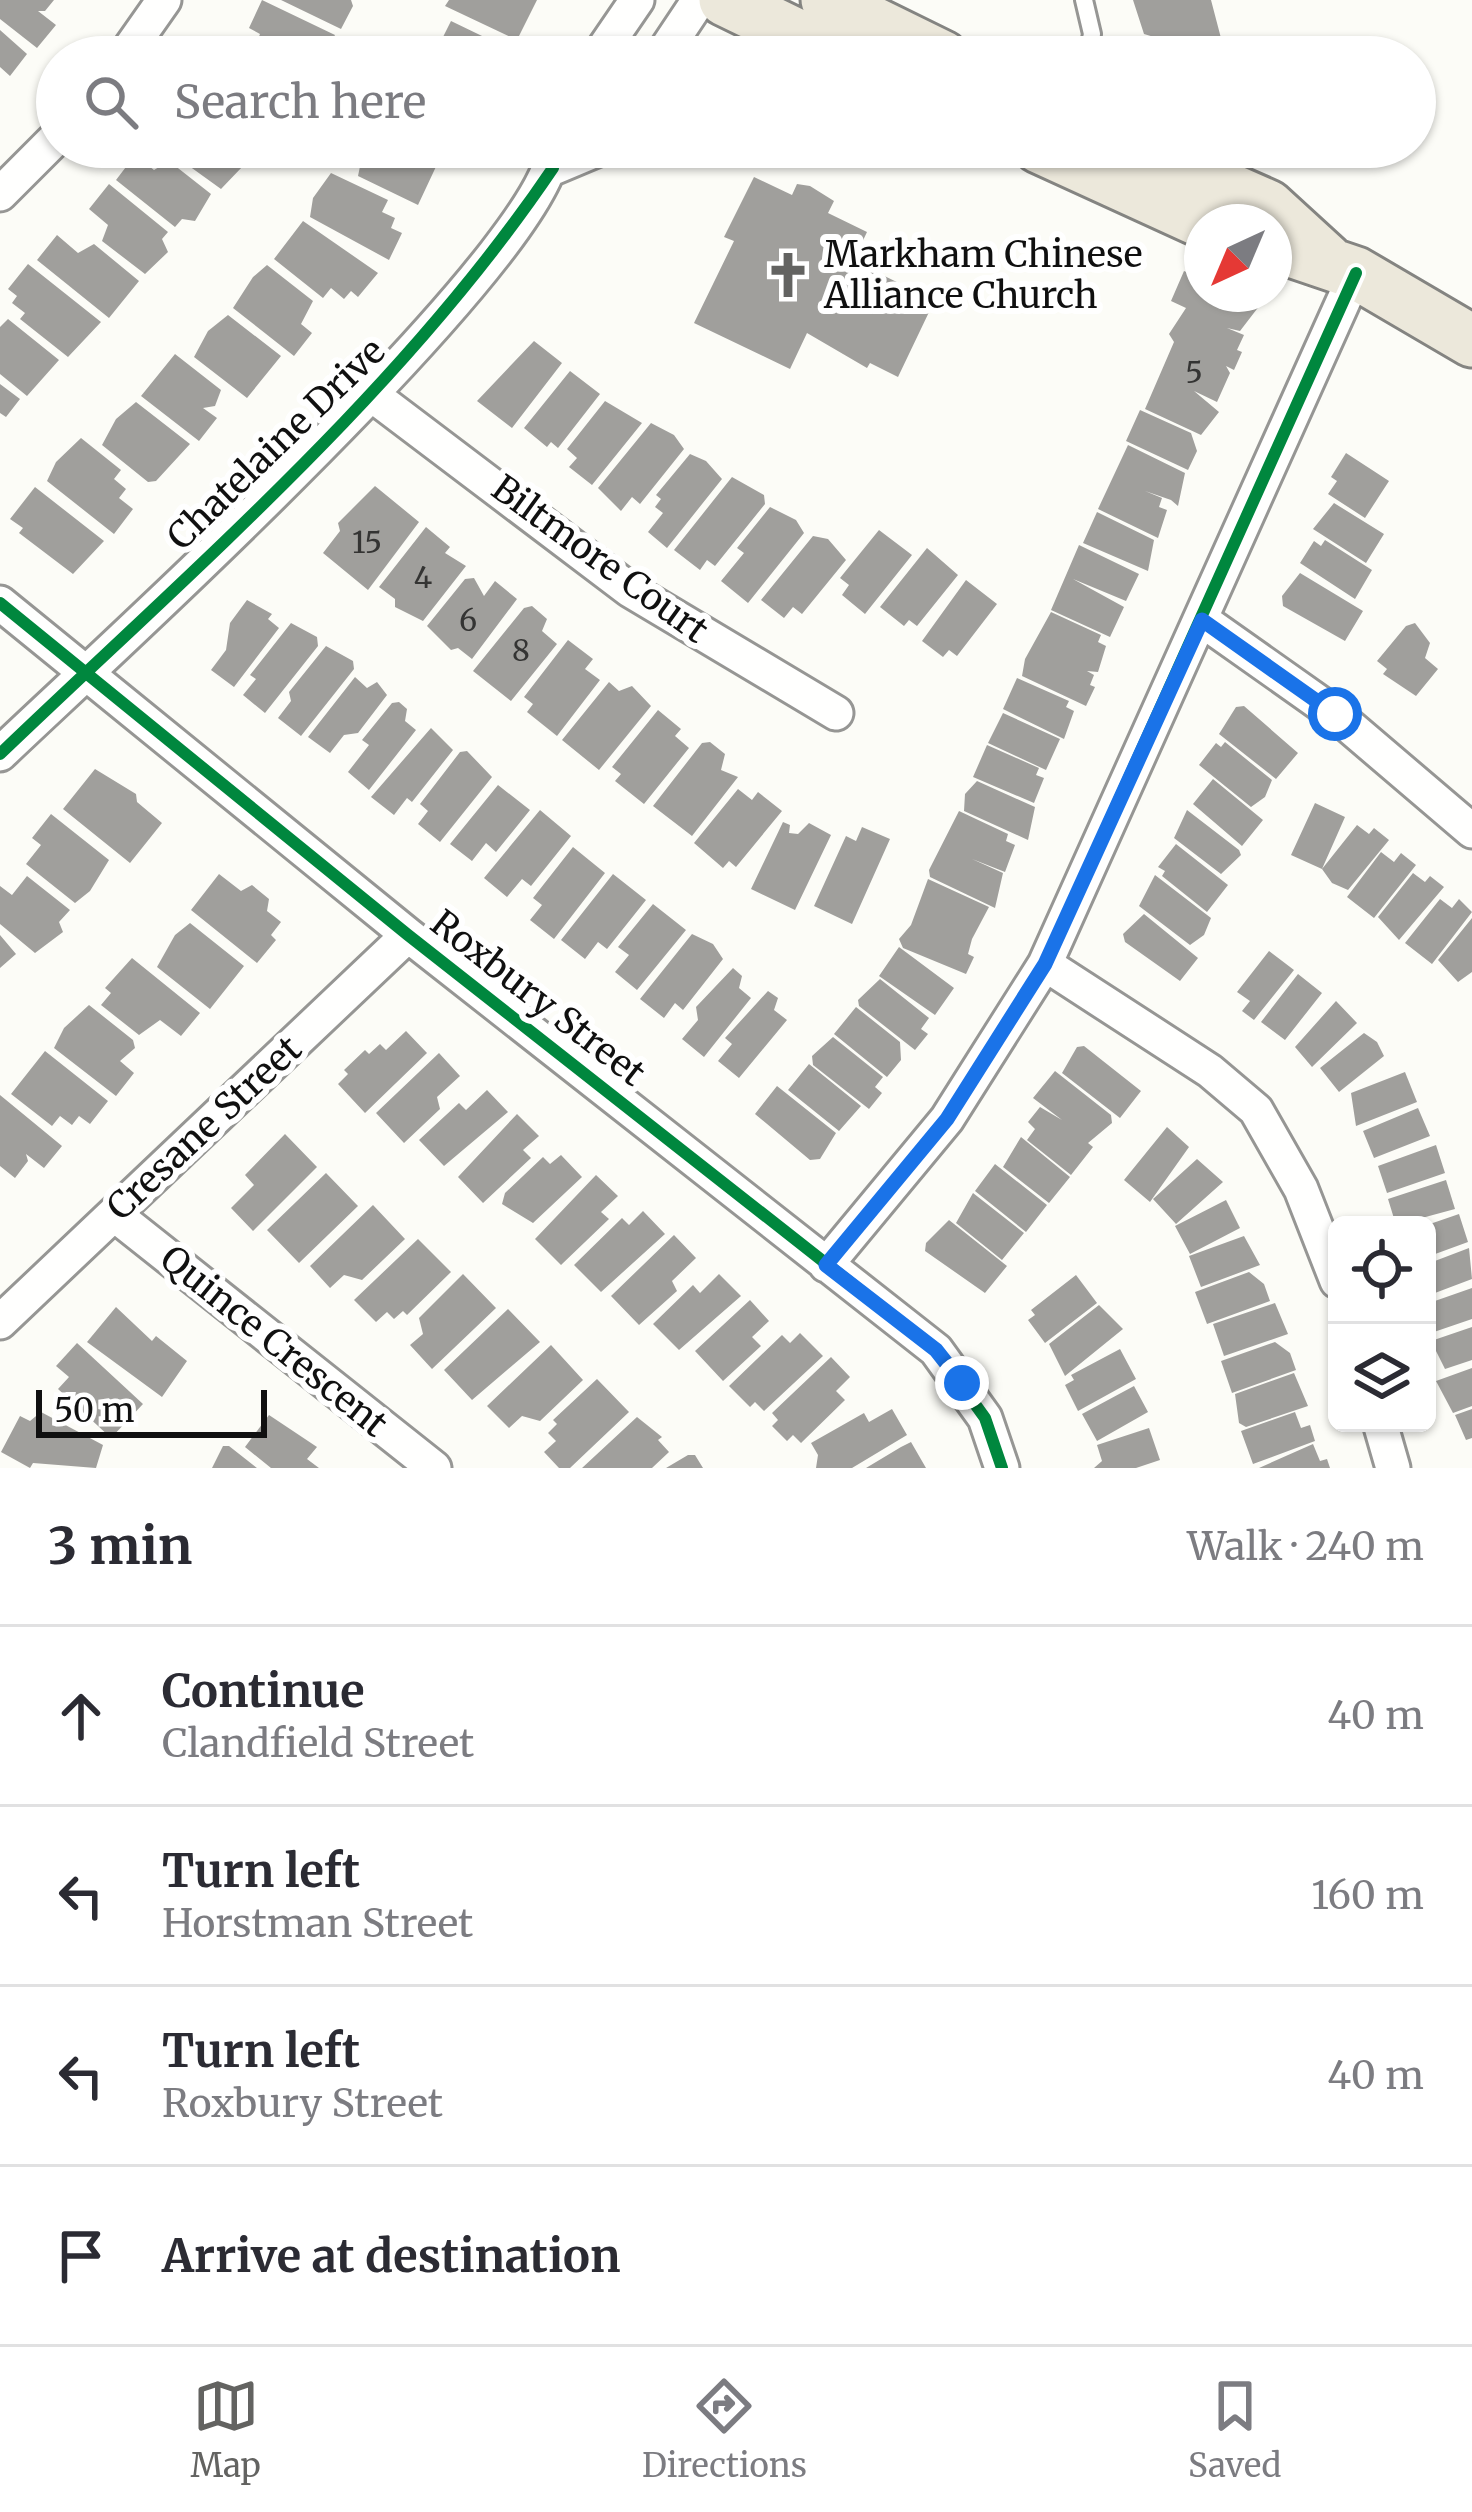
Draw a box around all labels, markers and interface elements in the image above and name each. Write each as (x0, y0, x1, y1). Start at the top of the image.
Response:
search box (36, 36, 1436, 168)
icon: search (78, 69, 144, 135)
text: Search here (174, 74, 426, 130)
north arrow (1184, 204, 1292, 312)
place label: Markham Chinese Alliance Church (823, 232, 1143, 318)
church icon: Markham Chinese Alliance Church (763, 250, 813, 300)
street label: Chatelaine Drive (158, 329, 394, 559)
house number: 5 (1185, 353, 1203, 391)
street label: Biltmore Court (483, 465, 717, 653)
house number: 15 (352, 523, 382, 561)
house number: 4 (414, 558, 432, 596)
house number: 6 (459, 601, 477, 639)
house number: 8 (512, 631, 530, 669)
route start (1308, 687, 1362, 741)
street label: Roxbury Street (422, 900, 654, 1096)
street label: Cresane Street (97, 1027, 311, 1229)
map controls (1328, 1216, 1436, 1432)
button: locate (1328, 1216, 1436, 1324)
street label: Quince Crescent (151, 1236, 397, 1446)
button: layers (1328, 1324, 1436, 1432)
route end (935, 1356, 989, 1410)
scale bar (36, 1384, 267, 1437)
text: 50 m (54, 1390, 135, 1431)
text: 3 min (48, 1514, 192, 1578)
text: Walk · 240 m (1187, 1522, 1424, 1571)
text: Continue (162, 1663, 364, 1719)
icon: ahead (48, 1683, 114, 1749)
text: 40 m (1327, 1691, 1424, 1740)
text: Clandfield Street (162, 1719, 474, 1768)
text: Turn left (162, 1843, 360, 1899)
icon: left (48, 1863, 114, 1929)
text: 160 m (1311, 1871, 1424, 1920)
text: Horstman Street (162, 1899, 473, 1948)
text: Turn left (162, 2023, 360, 2079)
icon: left (48, 2043, 114, 2109)
text: 40 m (1327, 2051, 1424, 2100)
text: Roxbury Street (162, 2079, 443, 2128)
icon: arrive (48, 2223, 114, 2289)
text: Arrive at destination (162, 2228, 620, 2284)
tab: Map (191, 2373, 261, 2486)
tab: Directions (642, 2373, 807, 2486)
tab: Saved (1188, 2373, 1281, 2486)

